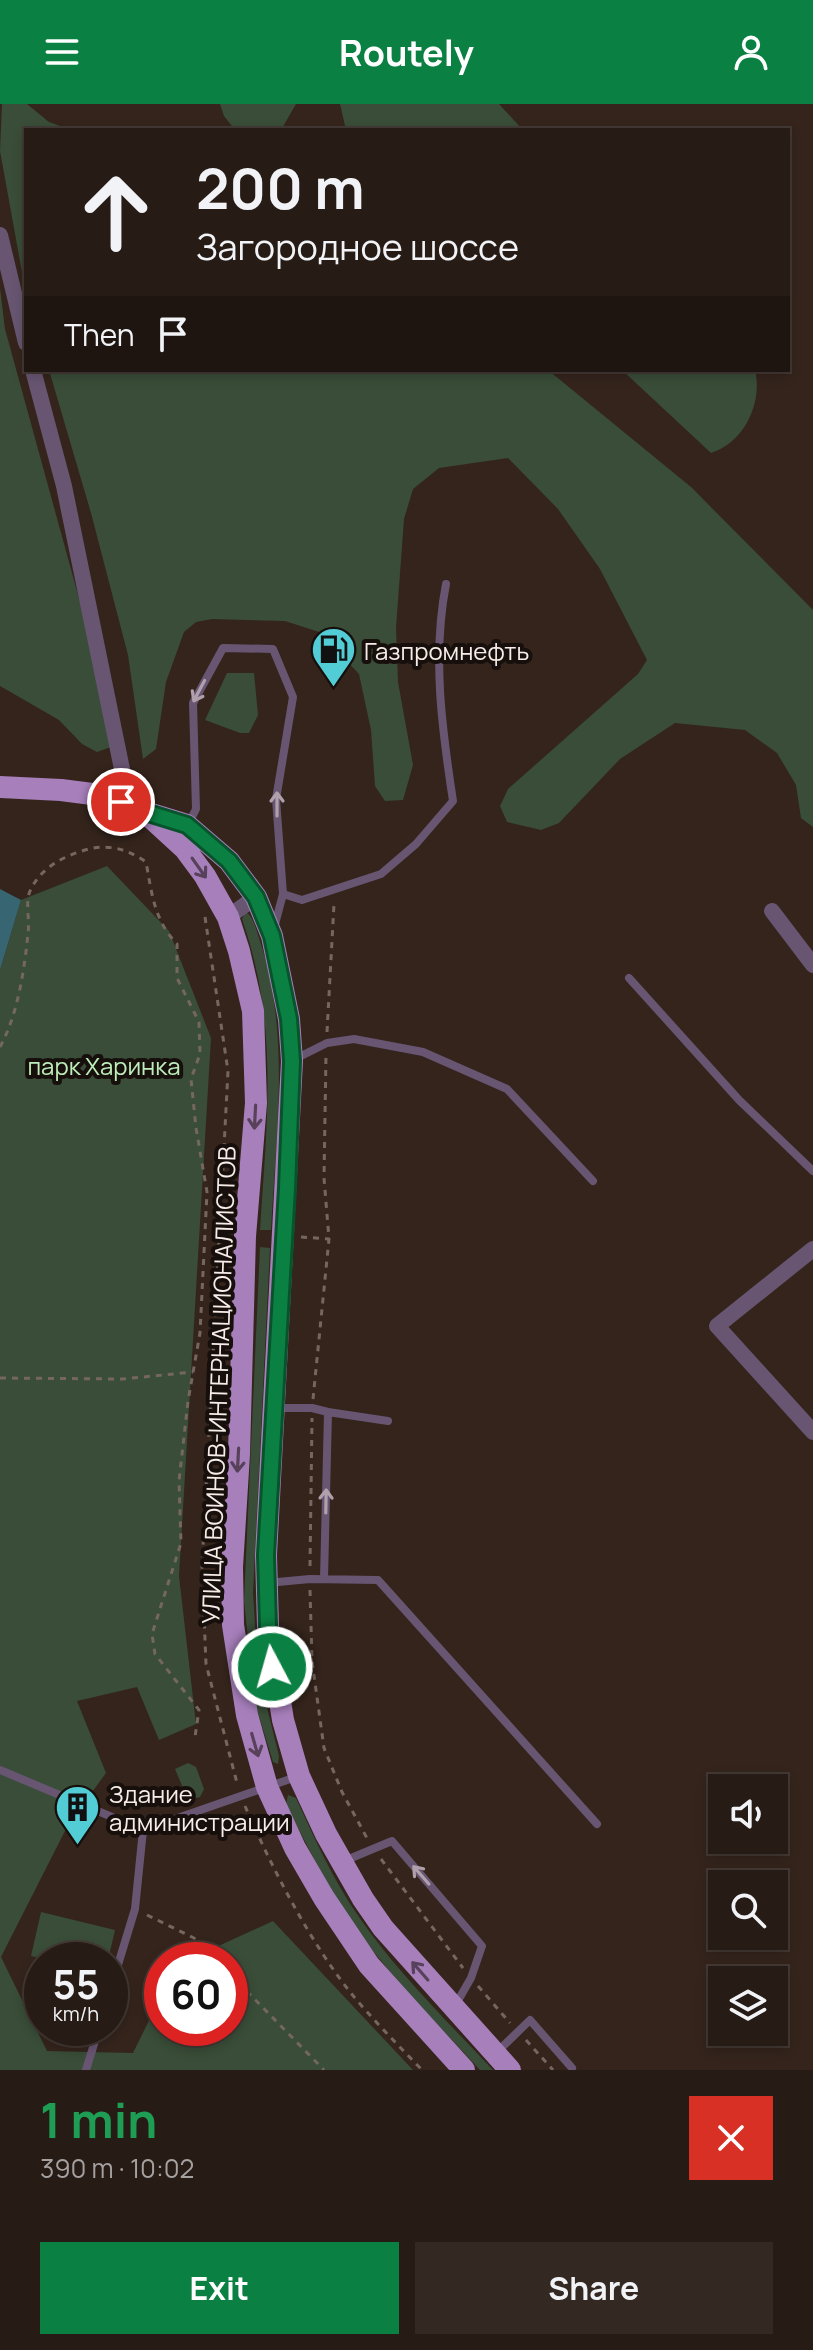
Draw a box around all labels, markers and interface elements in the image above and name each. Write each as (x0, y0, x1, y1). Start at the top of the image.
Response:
text: Routely (339, 28, 474, 77)
icon: menu (40, 30, 84, 74)
icon: person (729, 30, 773, 74)
text: 200 m (196, 149, 365, 226)
icon: ahead (64, 160, 168, 264)
text: Загородное шоссе (196, 222, 519, 271)
icon: arrive (151, 312, 195, 356)
text: Then (64, 314, 135, 355)
fuel station icon: Газпромнефть (309, 626, 357, 689)
place label: Газпромнефть (364, 634, 529, 667)
one-way arrow (191, 679, 207, 702)
pin (87, 768, 155, 836)
icon: arrive (99, 780, 143, 824)
one-way arrow (269, 791, 285, 818)
one-way arrow (191, 857, 207, 879)
park label: парк Харинка (27, 1049, 181, 1082)
one-way arrow (247, 1103, 262, 1130)
street label: УЛИЦА ВОИНОВ-ИНТЕРНАЦИОНАЛИСТОВ (193, 1146, 243, 1624)
one-way arrow (231, 1446, 246, 1473)
one-way arrow (318, 1488, 333, 1515)
position arrow (230, 1625, 314, 1709)
one-way arrow (248, 1732, 263, 1758)
map controls (708, 1774, 788, 2046)
button: sound (708, 1774, 788, 1854)
place label: Здание администрации (109, 1777, 290, 1838)
building icon: Здание администрации (54, 1783, 102, 1846)
one-way arrow (412, 1865, 430, 1886)
button: search (708, 1870, 788, 1950)
speed limit sign: 60 (144, 1942, 248, 2046)
text: 55 (53, 1956, 99, 2011)
one-way arrow (411, 1961, 429, 1981)
button: layers (708, 1966, 788, 2046)
text: km/h (53, 2000, 99, 2027)
text: 1 min (40, 2087, 157, 2152)
button: close (689, 2096, 773, 2180)
text: 390 m · 10:02 (40, 2150, 194, 2186)
button: Exit (40, 2242, 399, 2334)
button: Share (415, 2242, 773, 2334)

